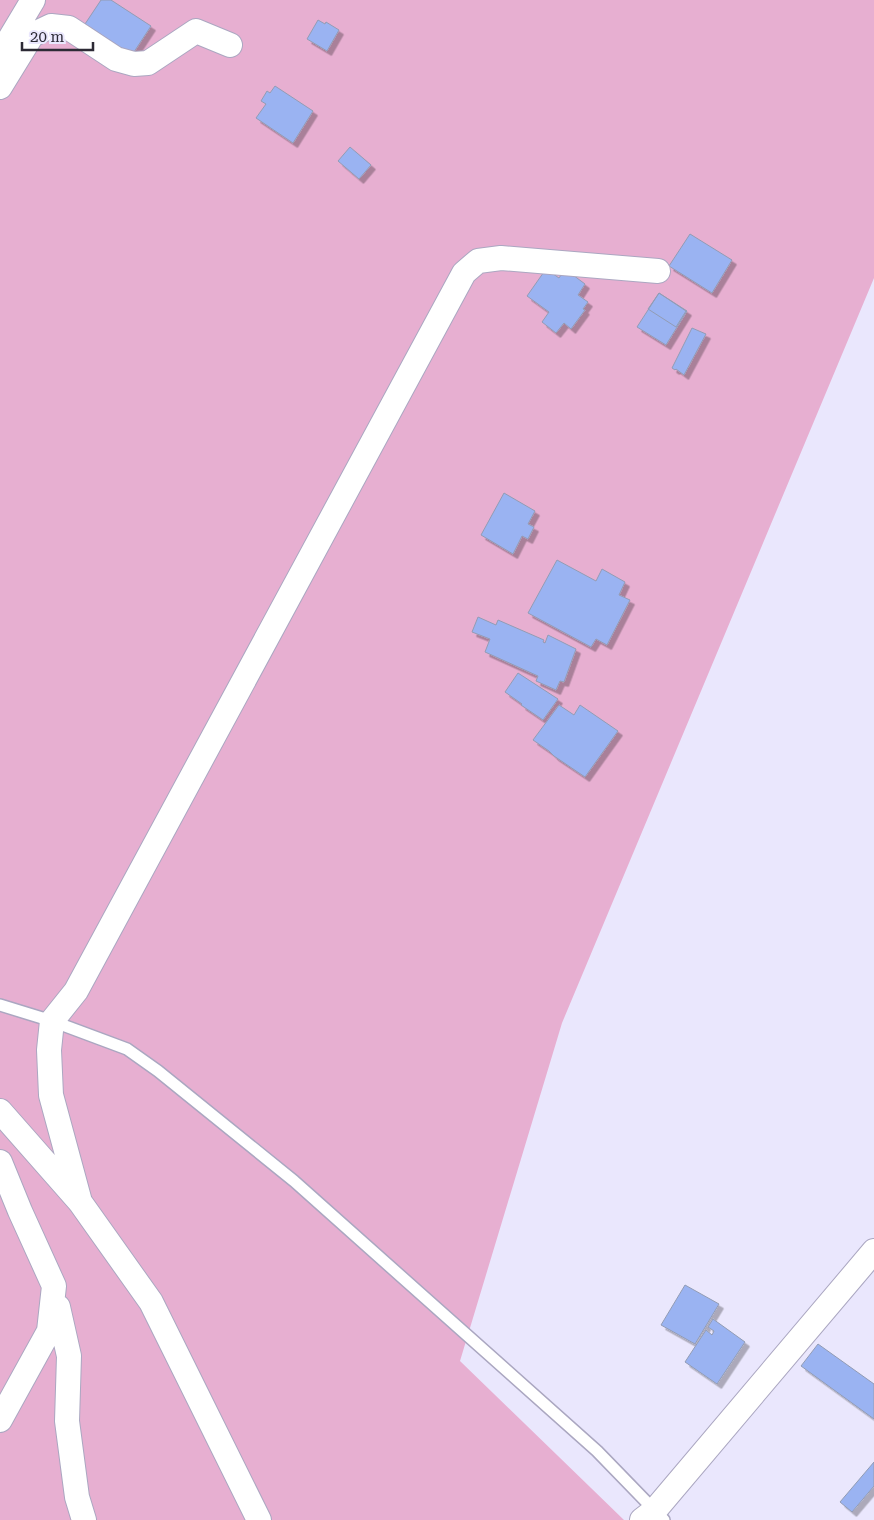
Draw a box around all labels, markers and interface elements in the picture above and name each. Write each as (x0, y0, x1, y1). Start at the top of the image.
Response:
scale bar (22, 20, 94, 52)
text: 20 m (30, 28, 65, 46)

